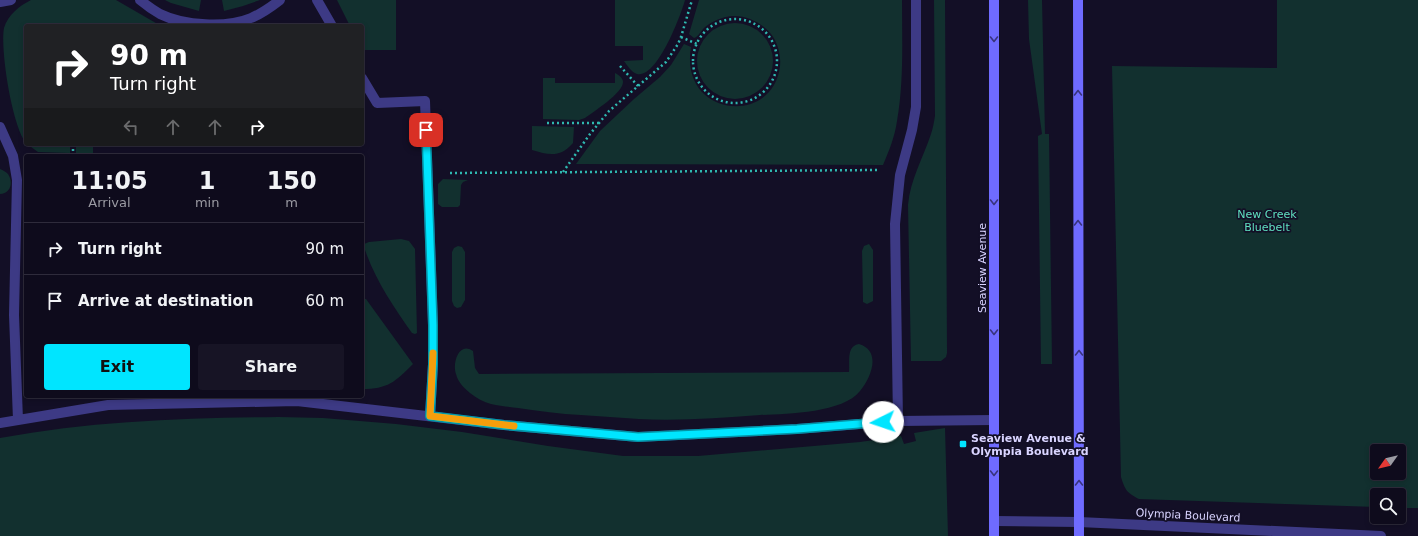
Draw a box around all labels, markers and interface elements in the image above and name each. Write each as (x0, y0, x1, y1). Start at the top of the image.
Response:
one-way arrow (990, 36, 998, 42)
text: 90 m (110, 39, 188, 72)
icon: right (44, 40, 96, 92)
text: Turn right (110, 73, 196, 94)
one-way arrow (1074, 90, 1082, 96)
pin (409, 113, 443, 147)
icon: left (120, 116, 142, 138)
icon: ahead (162, 116, 184, 138)
icon: ahead (204, 116, 226, 138)
icon: right (246, 116, 268, 138)
icon: arrive (415, 119, 437, 141)
text: 11:05 (71, 167, 148, 195)
text: 1 (199, 167, 215, 195)
text: 150 (267, 167, 317, 195)
text: Arrival (88, 195, 131, 210)
text: min (195, 195, 219, 210)
text: m (285, 195, 298, 210)
one-way arrow (990, 199, 998, 205)
park label: New Creek Bluebelt (1237, 208, 1297, 234)
one-way arrow (1074, 220, 1082, 226)
street label: Seaview Avenue (976, 223, 989, 313)
icon: right (44, 238, 66, 260)
text: Turn right (78, 240, 162, 258)
text: 90 m (306, 240, 344, 258)
icon: arrive (44, 290, 66, 312)
text: Arrive at destination (78, 292, 253, 310)
text: 60 m (306, 292, 344, 310)
one-way arrow (990, 329, 998, 335)
button: Exit (44, 344, 190, 390)
button: Share (198, 344, 344, 390)
one-way arrow (1075, 350, 1083, 356)
position arrow (862, 401, 904, 443)
place label: Seaview Avenue & Olympia Boulevard (971, 432, 1089, 458)
marker: Seaview Avenue & Olympia Boulevard (958, 439, 968, 449)
north arrow (1370, 444, 1406, 480)
map controls (1370, 444, 1406, 524)
one-way arrow (990, 470, 998, 476)
one-way arrow (1075, 480, 1083, 486)
button: search (1370, 488, 1406, 524)
street label: Olympia Boulevard (1135, 506, 1241, 525)

